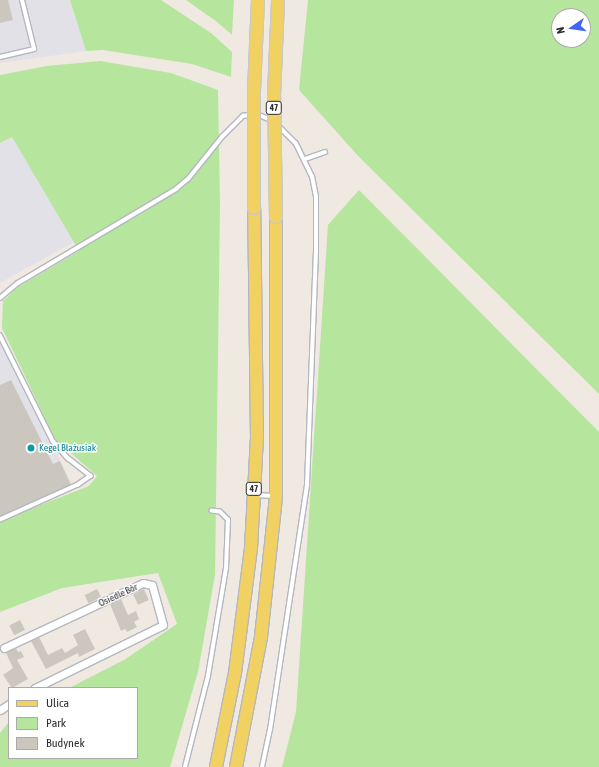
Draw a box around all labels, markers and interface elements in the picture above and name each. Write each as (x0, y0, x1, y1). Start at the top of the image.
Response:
north arrow (551, 8, 591, 48)
text: N (554, 26, 567, 35)
road number: 47 (265, 101, 283, 115)
place label: Kegel Błażusiak (39, 442, 96, 454)
marker: Kegel Błażusiak (26, 443, 36, 453)
road number: 47 (245, 482, 263, 496)
street label: Osiedle Bór (97, 581, 139, 609)
legend (8, 687, 138, 759)
text: Ulica (46, 696, 69, 710)
text: Park (46, 716, 66, 730)
text: Budynek (46, 736, 85, 750)

